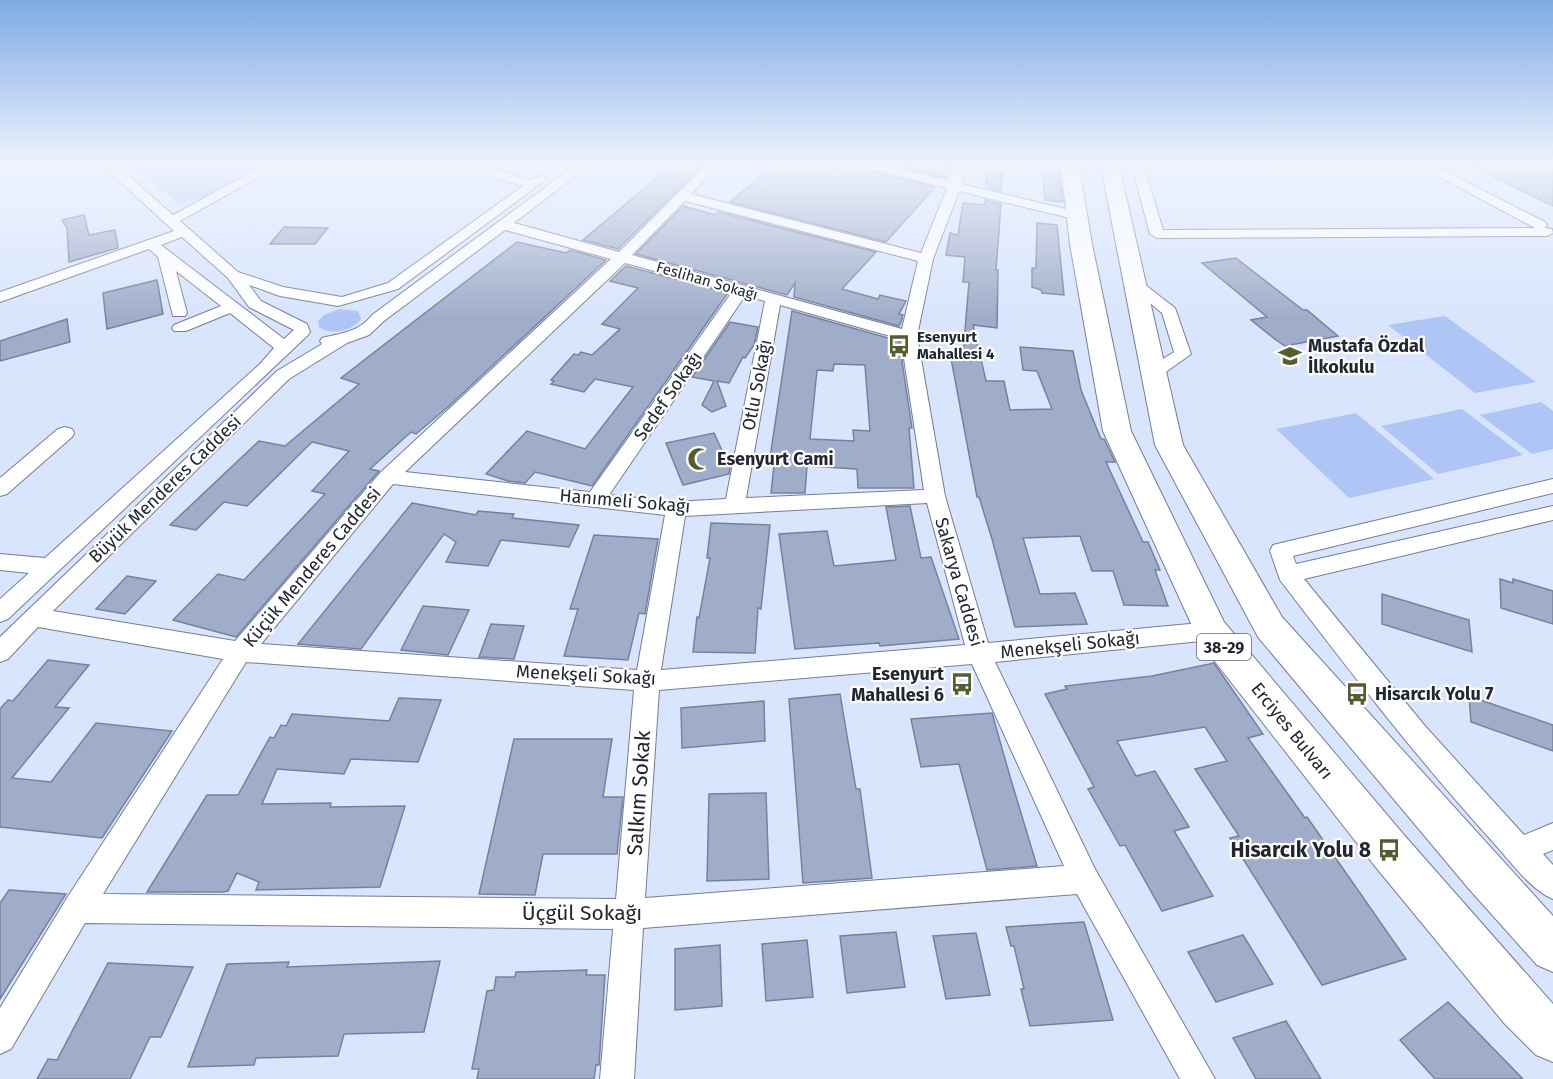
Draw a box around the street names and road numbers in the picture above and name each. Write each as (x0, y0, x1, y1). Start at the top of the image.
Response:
street label: Feslihan Sokağı (654, 258, 760, 304)
street label: Otlu Sokağı (737, 337, 777, 433)
street label: Sedef Sokağı (629, 347, 707, 445)
street label: Büyük Menderes Caddesi (84, 410, 246, 568)
street label: Küçük Menderes Caddesi (238, 482, 386, 652)
street label: Hanımeli Sokağı (559, 484, 691, 518)
street label: Sakarya Caddesi (930, 515, 988, 649)
street label: Menekşeli Sokağı (999, 627, 1141, 663)
road number: 38-29 (1197, 634, 1251, 660)
street label: Menekşeli Sokağı (516, 660, 656, 690)
street label: Erciyes Bulvarı (1246, 678, 1338, 784)
street label: Salkım Sokak (622, 729, 656, 856)
street label: Üçgül Sokağı (522, 900, 642, 926)

